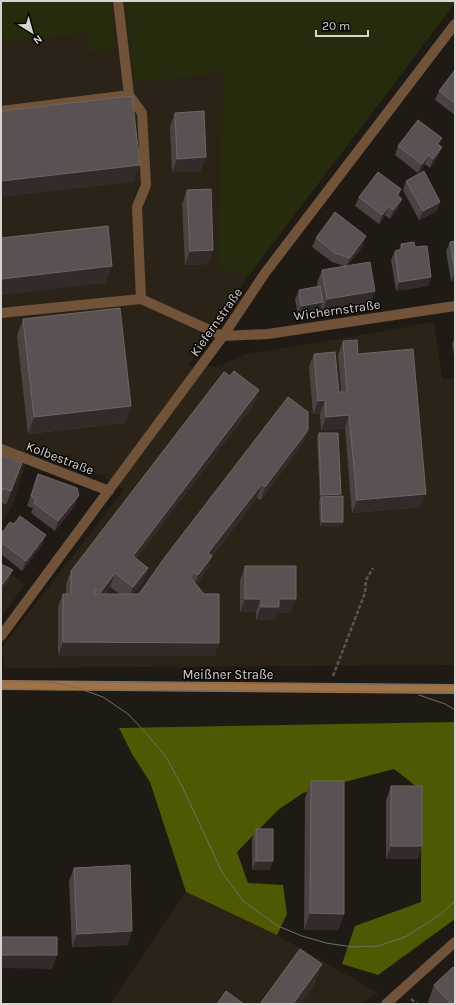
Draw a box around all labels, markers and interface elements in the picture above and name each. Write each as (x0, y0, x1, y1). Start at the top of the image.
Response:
north arrow (12, 12, 52, 52)
scale bar (316, 12, 368, 38)
text: 20 m (322, 19, 350, 33)
text: N (31, 32, 45, 47)
street label: Kiefernstraße (187, 285, 245, 359)
street label: Wichernstraße (293, 296, 382, 324)
street label: Kolbestraße (24, 438, 96, 478)
street label: Meißner Straße (182, 667, 274, 682)

